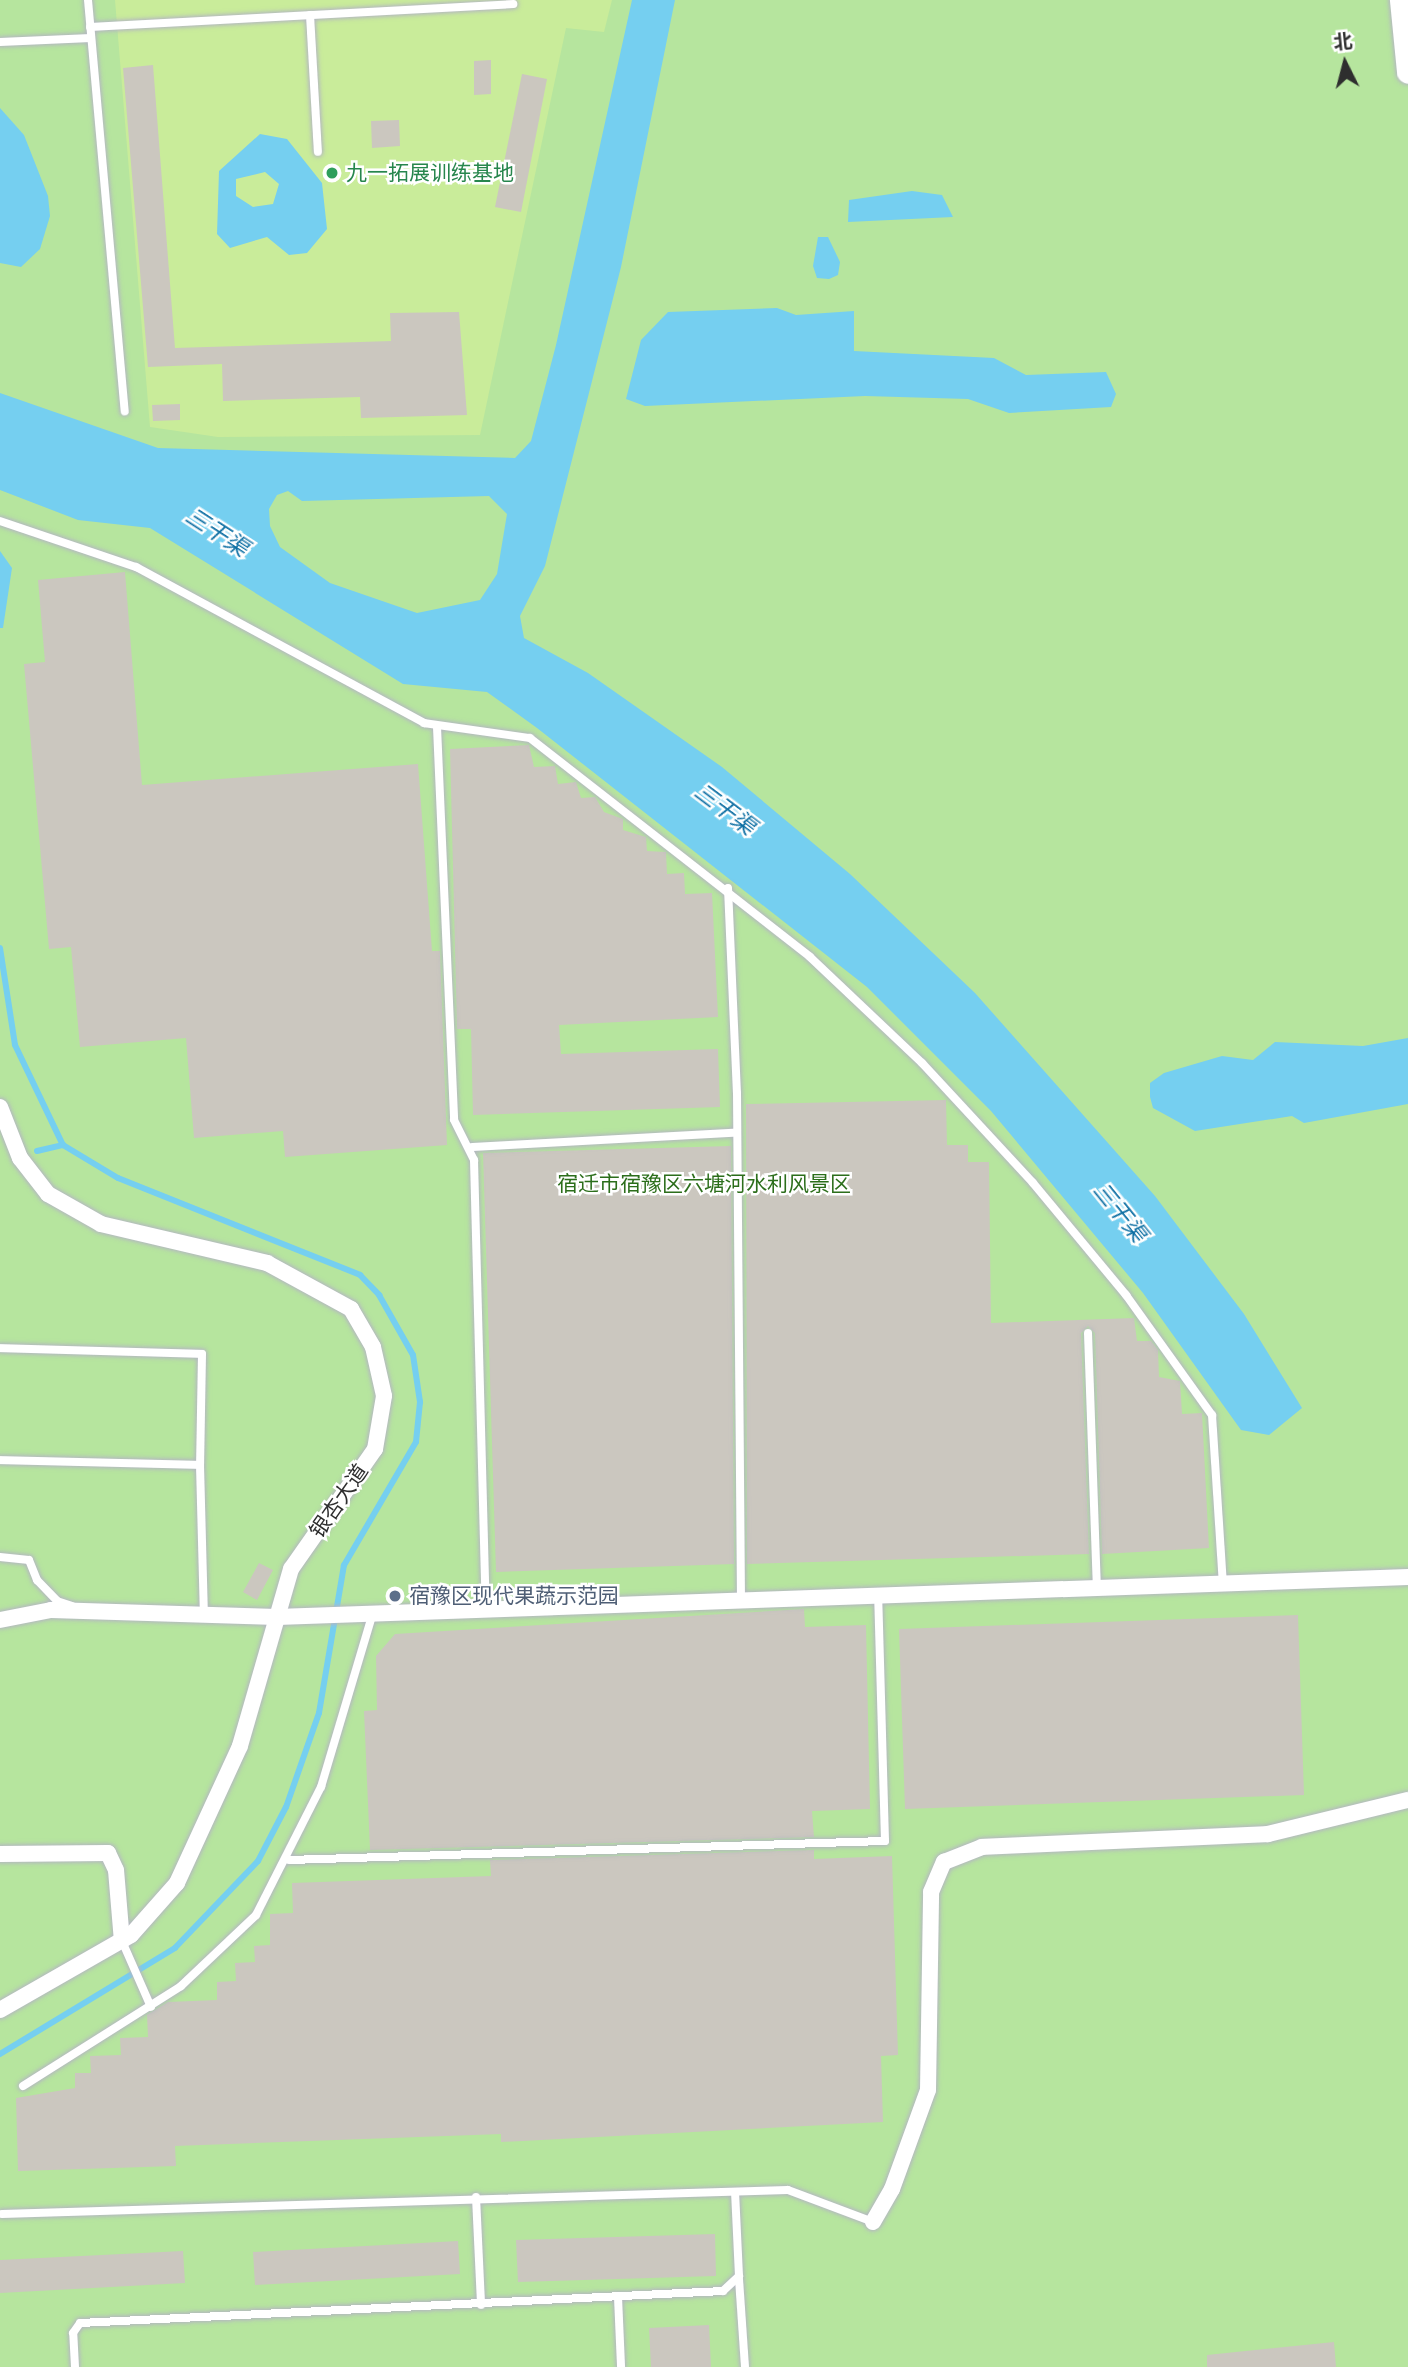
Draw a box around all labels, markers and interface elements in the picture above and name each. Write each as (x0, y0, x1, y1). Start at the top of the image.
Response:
north arrow (1310, 28, 1380, 98)
text: 北 (1332, 29, 1353, 54)
place label: 九一拓展训练基地 (346, 160, 514, 186)
marker: 九一拓展训练基地 (324, 165, 340, 181)
water label: 三干渠 (181, 502, 253, 562)
water label: 三干渠 (689, 777, 761, 841)
park label: 宿迁市宿豫区六塘河水利风景区 (557, 1171, 851, 1197)
water label: 三干渠 (1088, 1177, 1152, 1247)
street label: 银杏大道 (305, 1459, 373, 1543)
place label: 宿豫区现代果蔬示范园 (409, 1583, 619, 1609)
marker: 宿豫区现代果蔬示范园 (387, 1588, 403, 1604)

